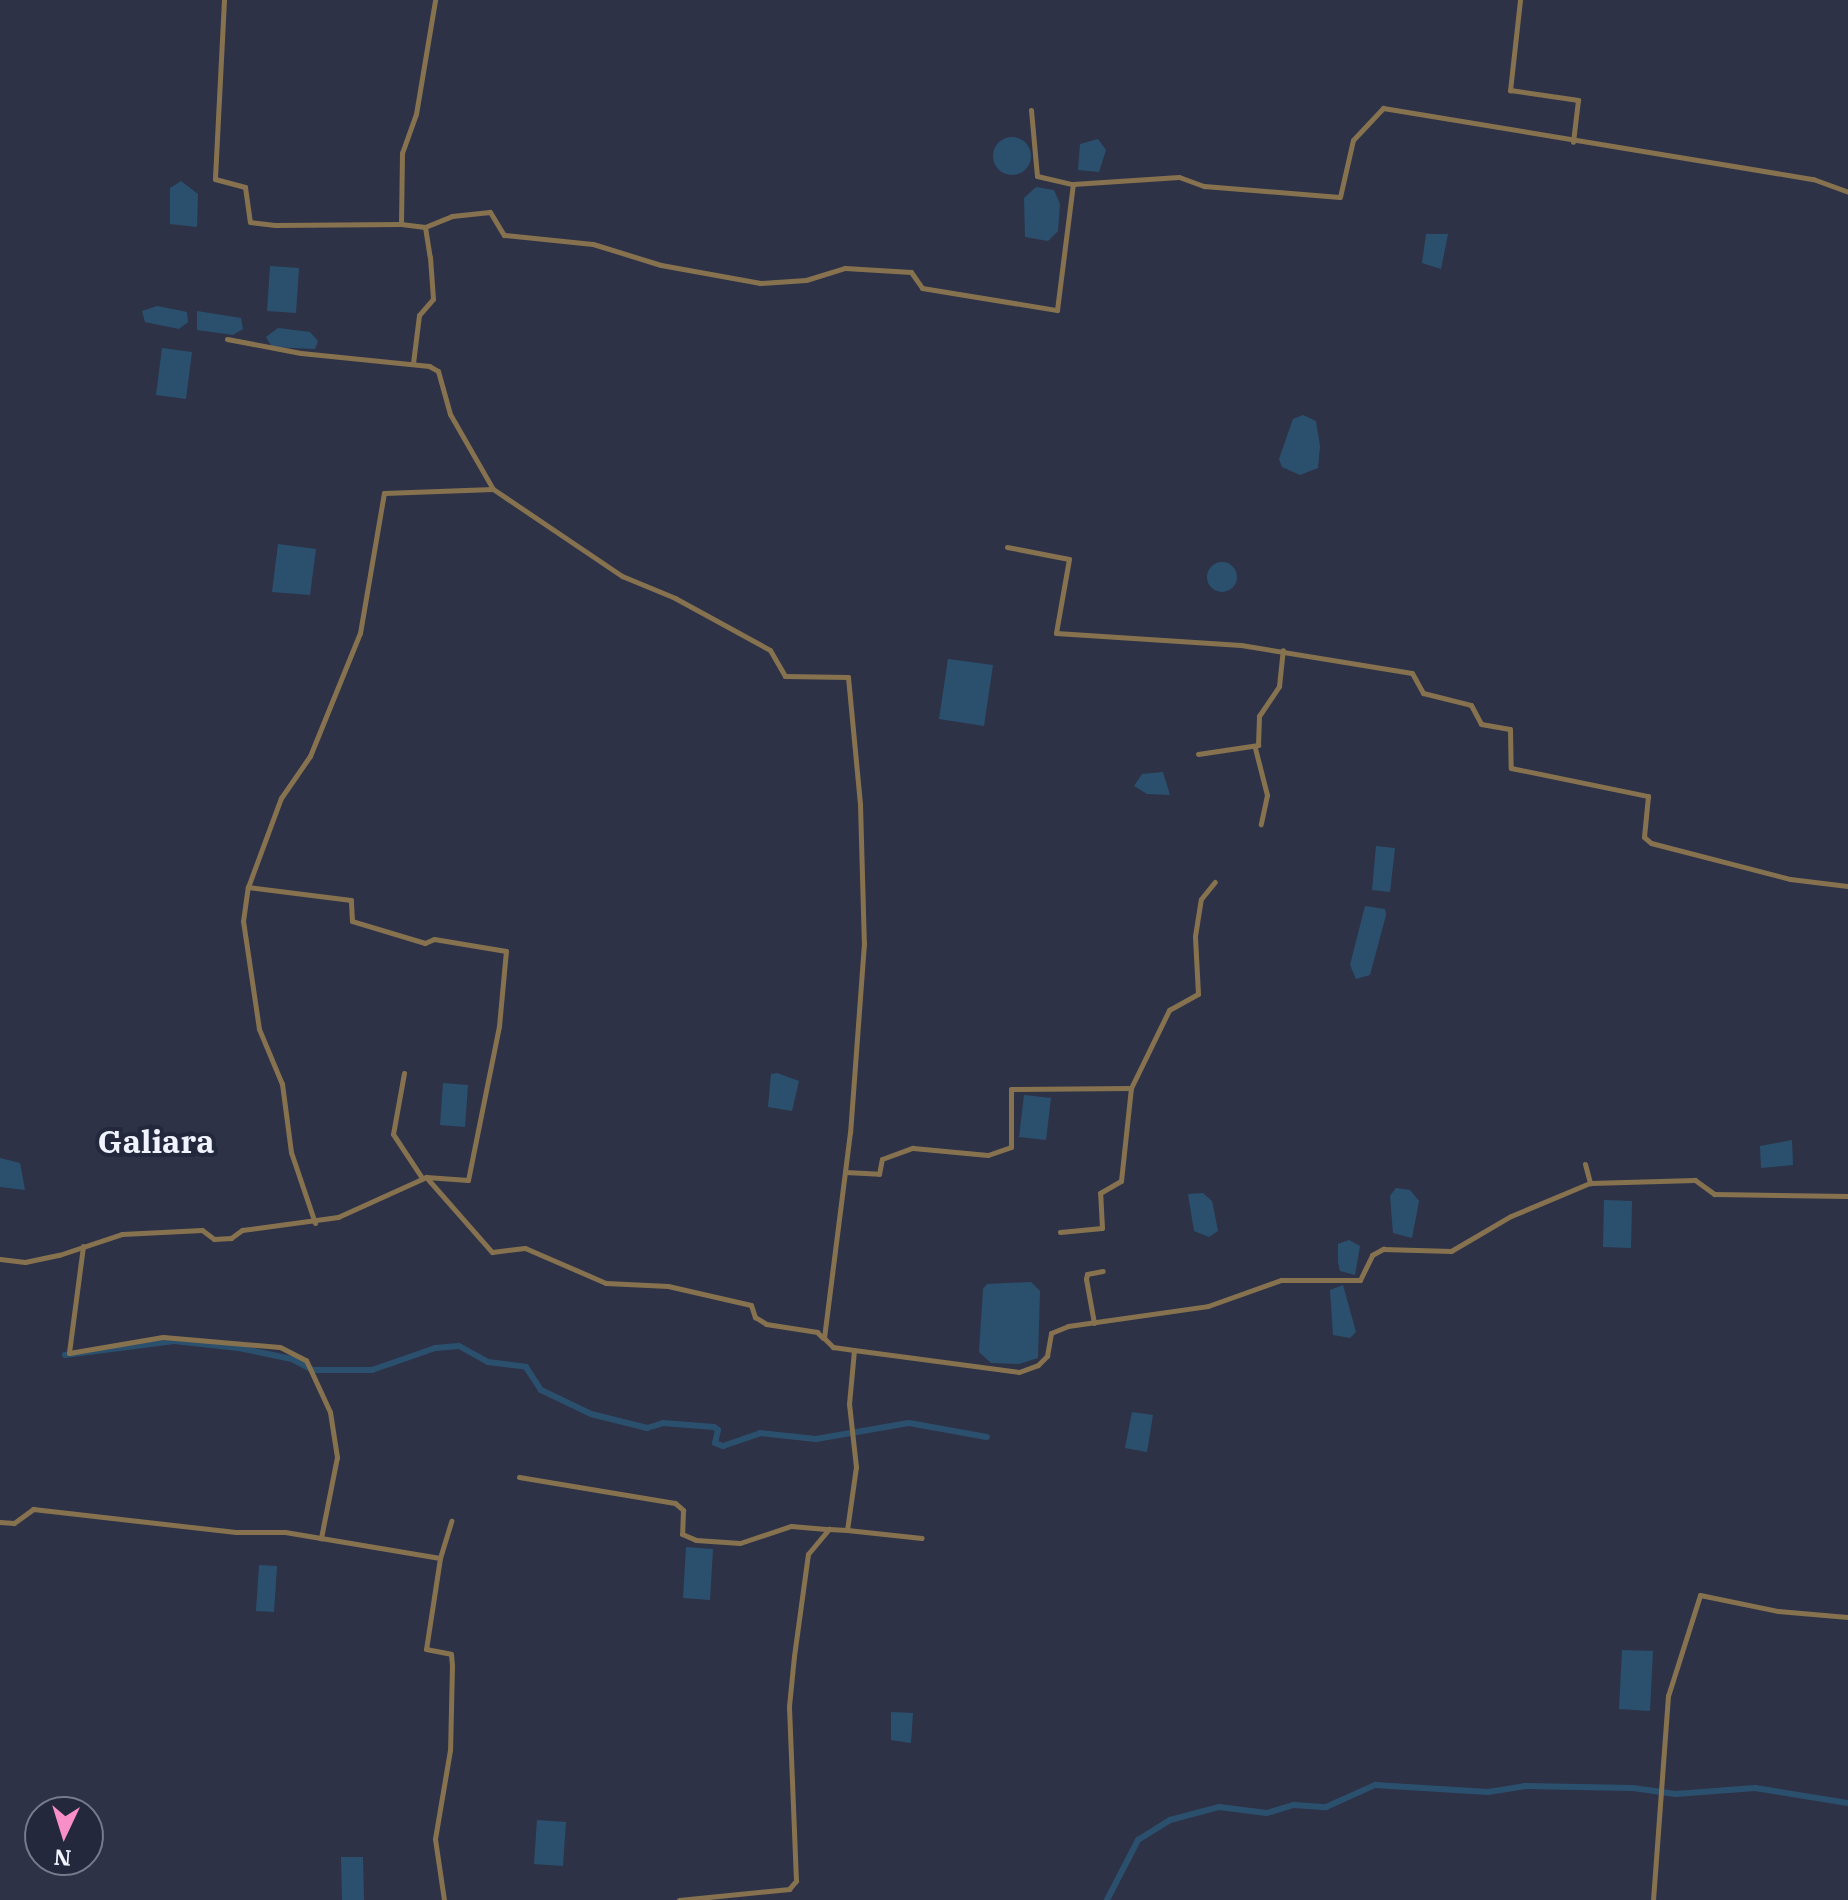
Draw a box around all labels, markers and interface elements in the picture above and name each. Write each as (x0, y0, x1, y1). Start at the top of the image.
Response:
district label: Galiara (98, 1122, 214, 1160)
north arrow (24, 1796, 104, 1876)
text: N (53, 1843, 72, 1874)

